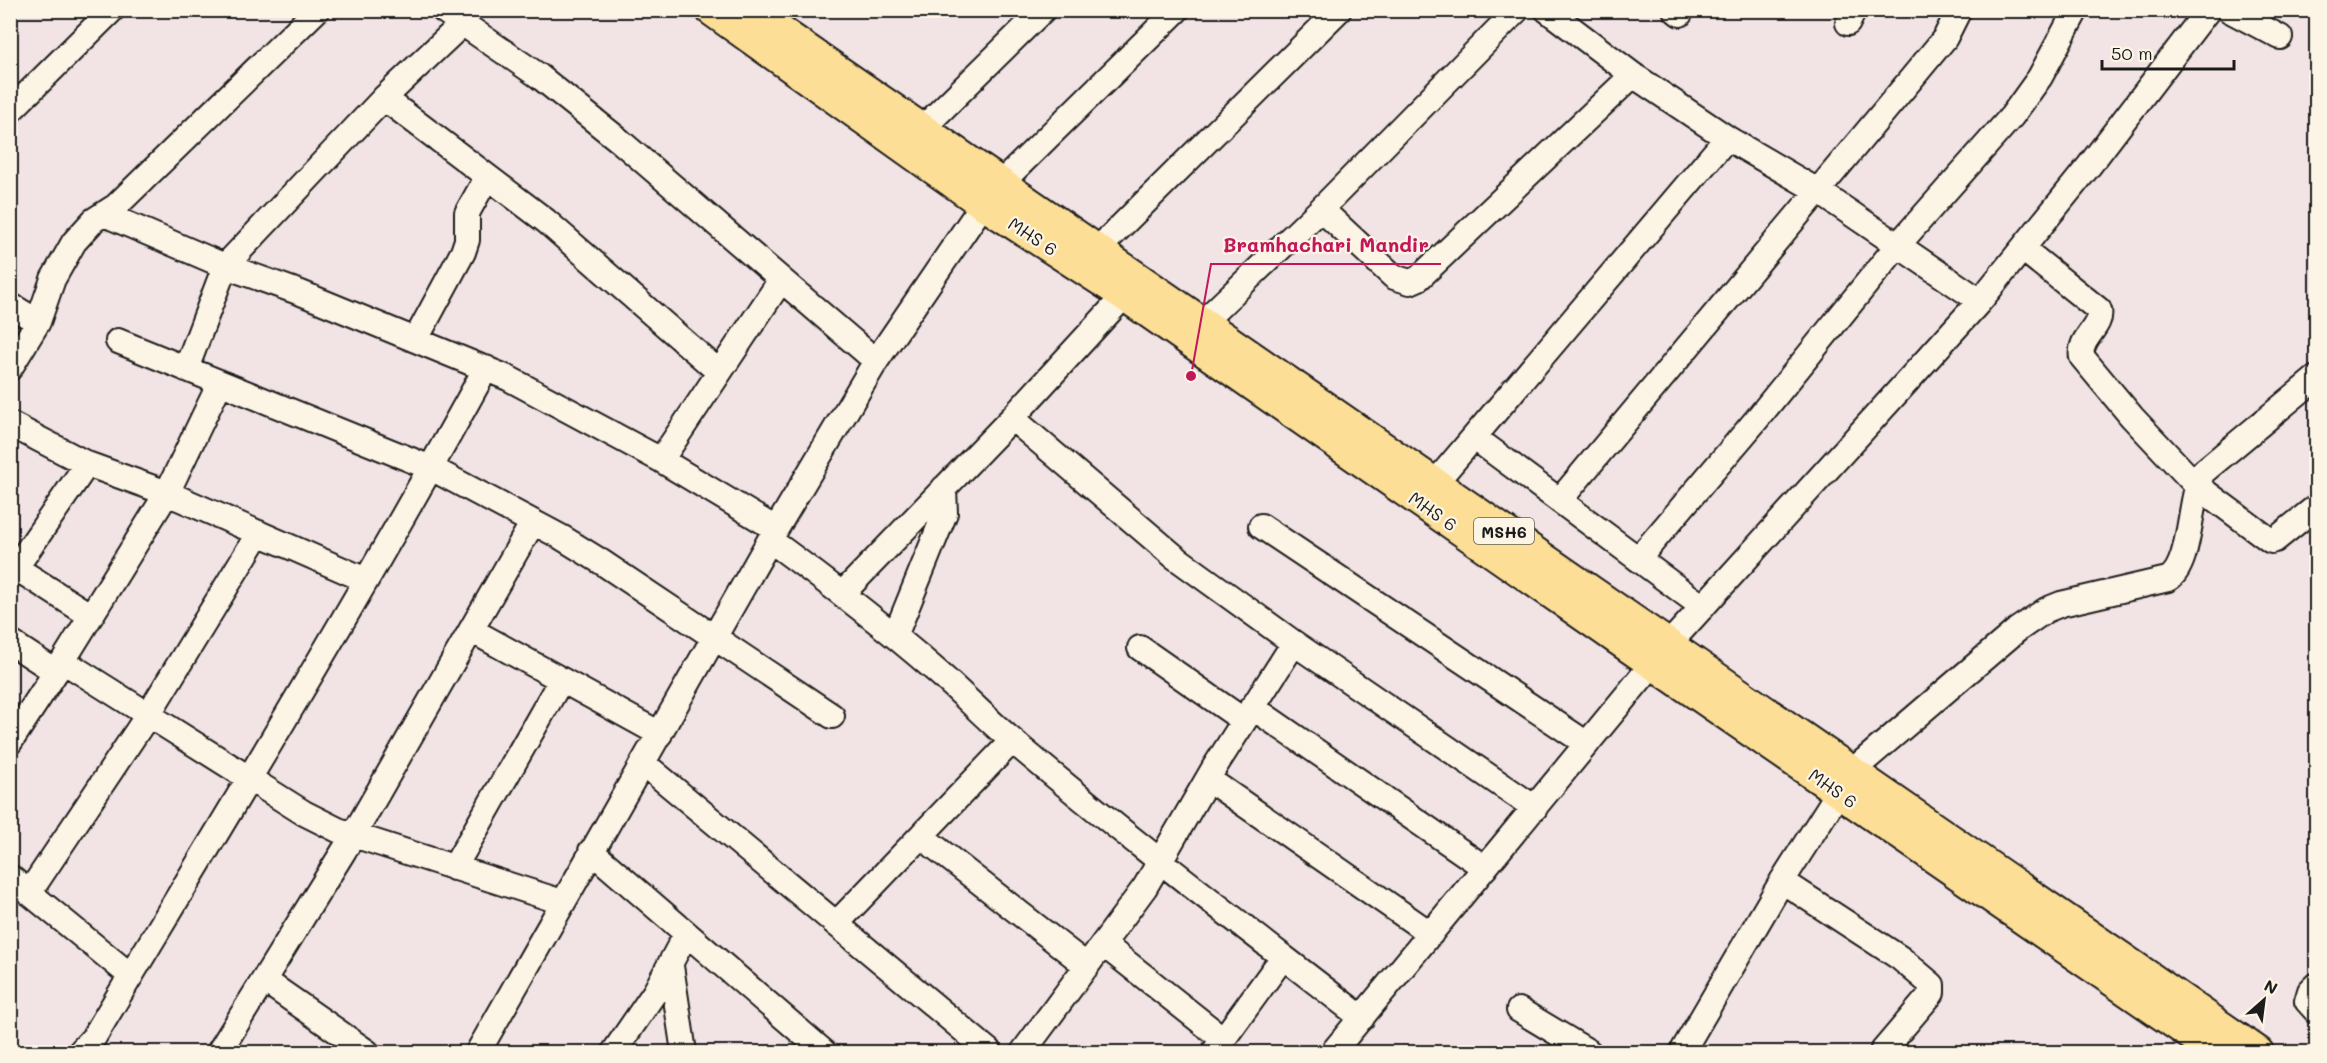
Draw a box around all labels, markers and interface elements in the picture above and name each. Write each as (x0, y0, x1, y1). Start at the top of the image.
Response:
scale bar (2102, 33, 2234, 71)
text: 50 m (2111, 41, 2153, 65)
street label: MHS 6 (1004, 211, 1062, 261)
callout: Bramhachari Mandir (1211, 226, 1441, 264)
text: Bramhachari Mandir (1223, 231, 1429, 257)
street label: MHS 6 (1404, 486, 1462, 536)
road number: MSH6 (1474, 518, 1534, 544)
street label: MHS 6 (1804, 763, 1862, 813)
north arrow (2234, 970, 2294, 1030)
text: N (2261, 974, 2282, 998)

